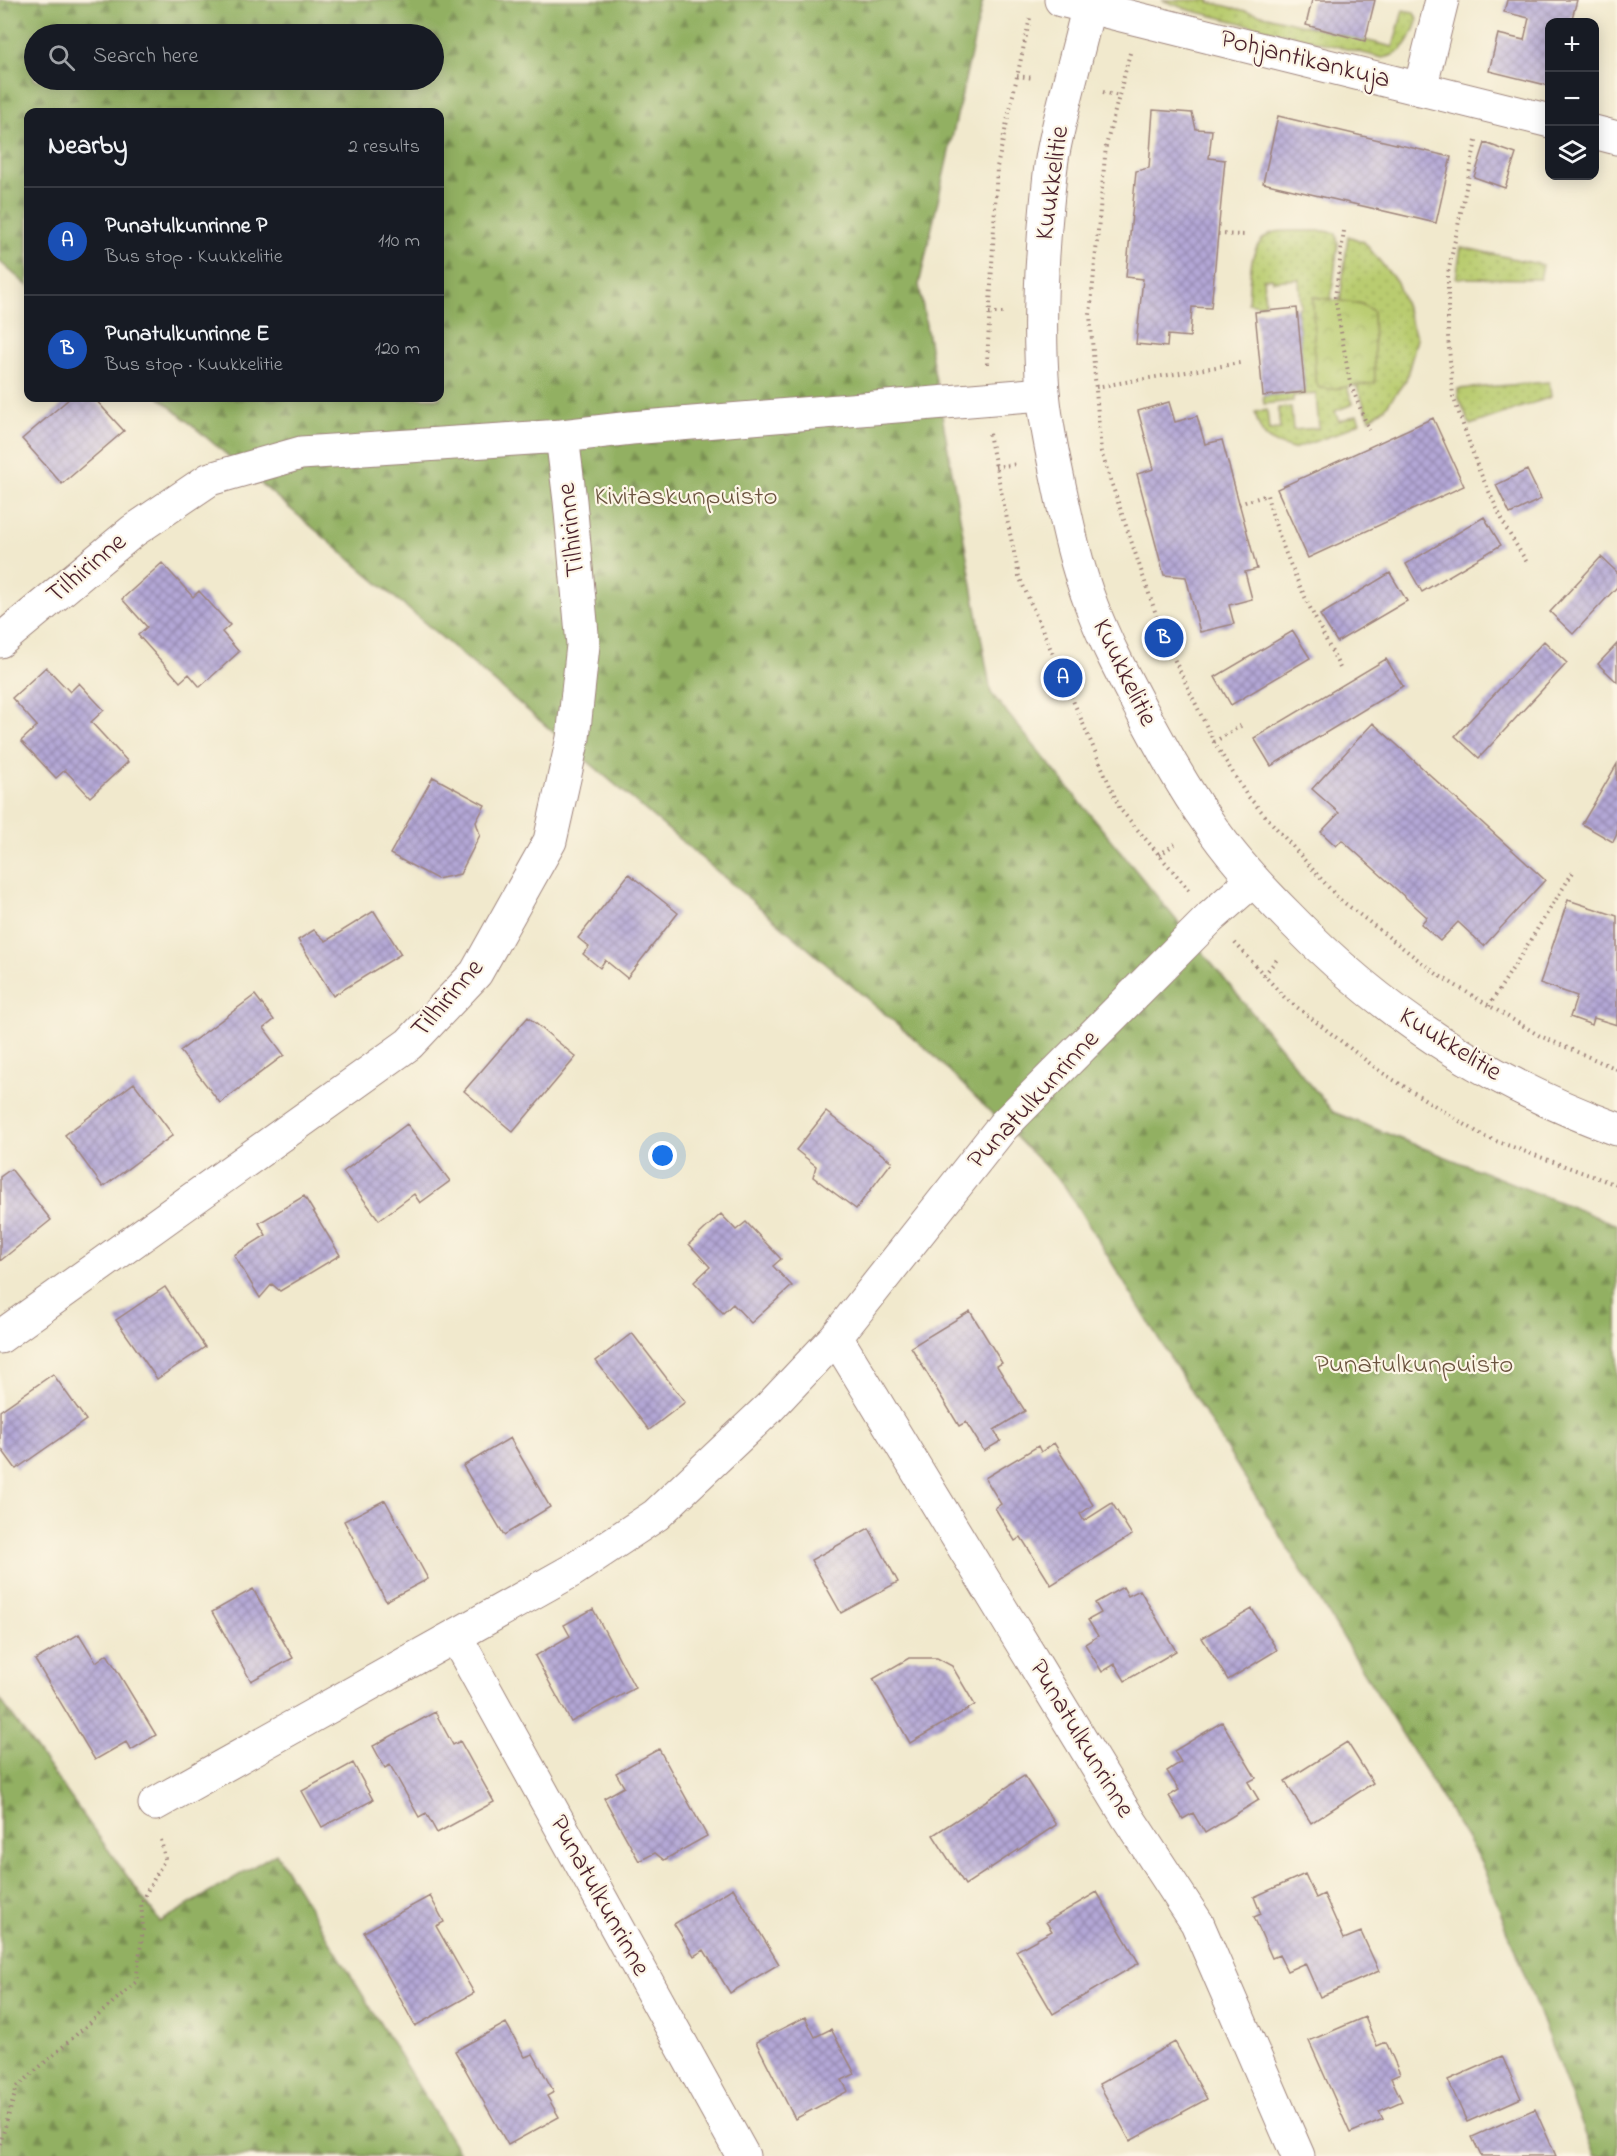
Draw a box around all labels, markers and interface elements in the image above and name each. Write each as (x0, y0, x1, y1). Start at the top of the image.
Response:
map controls (1545, 18, 1599, 180)
button: + (1545, 18, 1599, 72)
street label: Pohjantikankuja (1216, 20, 1394, 100)
search box (24, 24, 444, 90)
icon: search (45, 41, 78, 74)
text: Search here (93, 41, 198, 73)
button: − (1545, 72, 1599, 126)
street label: Kuukkelitie (1026, 122, 1080, 243)
button: layers (1545, 126, 1599, 180)
text: Nearby (48, 128, 127, 166)
text: 2 results (348, 133, 420, 162)
text: Punatulkunrinne P (105, 211, 268, 243)
text: A (61, 227, 74, 256)
text: 110 m (378, 227, 420, 256)
text: Bus stop · Kuukkelitie (105, 243, 283, 272)
text: Punatulkunrinne E (105, 319, 269, 351)
text: B (61, 335, 74, 364)
text: 120 m (375, 335, 420, 364)
text: Bus stop · Kuukkelitie (105, 351, 283, 380)
park label: Kivitaskunpuisto (595, 478, 777, 517)
street label: Tilhirinne (548, 480, 596, 579)
street label: Tilhirinne (38, 523, 136, 614)
street label: Kuukkelitie (1081, 613, 1167, 734)
pin: B (1144, 616, 1184, 660)
pin: A (1044, 656, 1082, 700)
street label: Tilhirinne (402, 950, 494, 1047)
street label: Kuukkelitie (1391, 998, 1510, 1092)
street label: Punatulkunrinne (959, 1021, 1110, 1179)
your location (648, 1141, 677, 1170)
park label: Punatulkunpuisto (1315, 1346, 1513, 1385)
street label: Punatulkunrinne (1018, 1652, 1144, 1826)
street label: Punatulkunrinne (539, 1808, 660, 1984)

